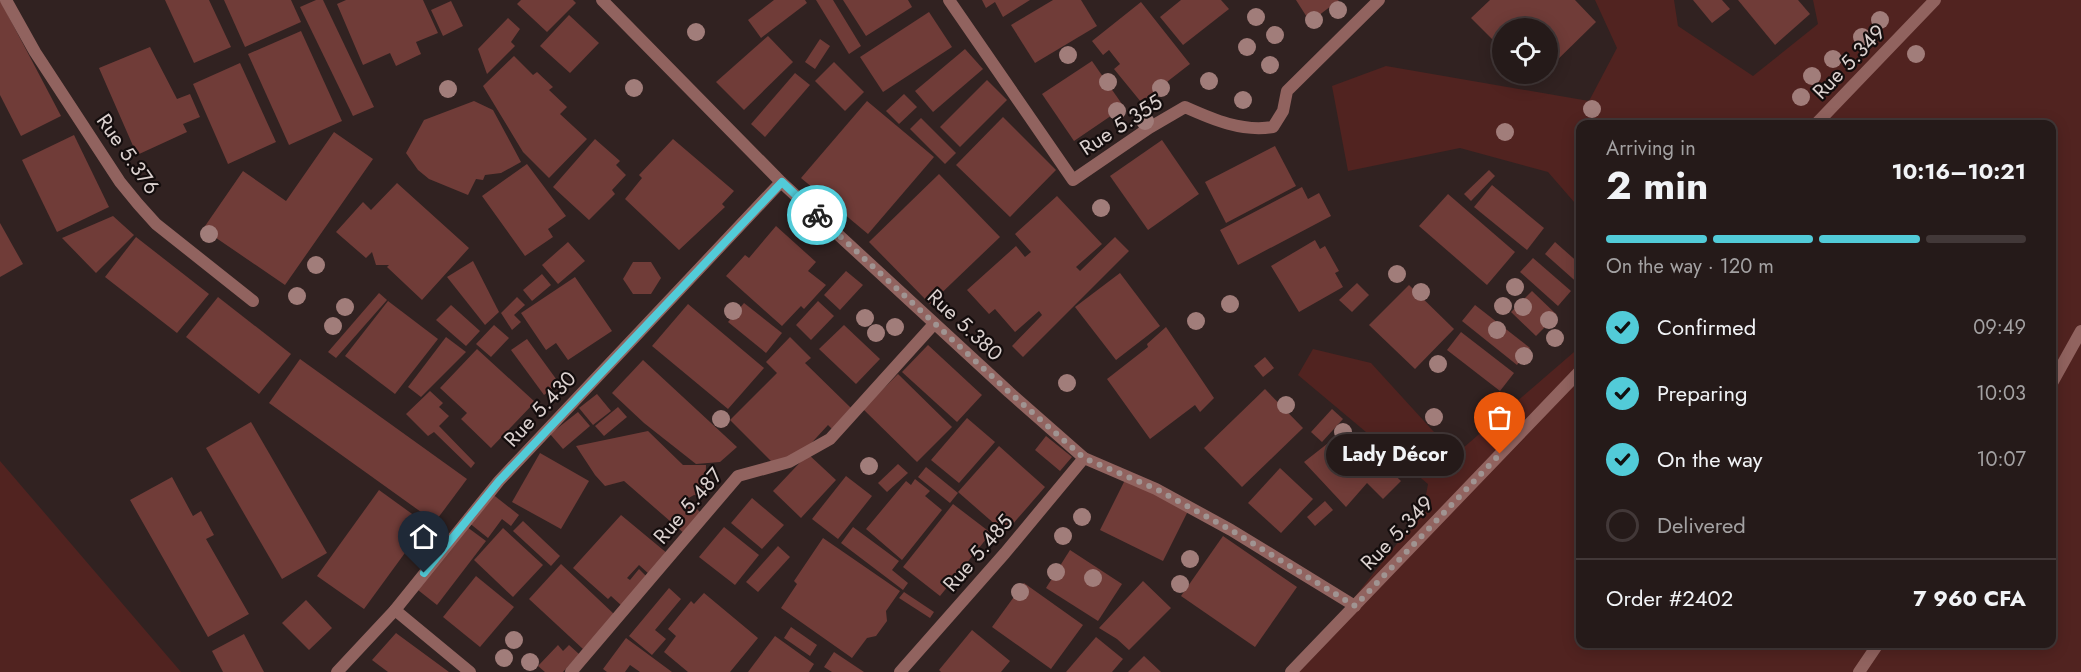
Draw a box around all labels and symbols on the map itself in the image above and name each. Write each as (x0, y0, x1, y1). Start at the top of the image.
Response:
street label: Rue 5.349 (1806, 18, 1892, 106)
street label: Rue 5.355 (1074, 87, 1168, 163)
street label: Rue 5.376 (89, 108, 167, 200)
courier (787, 185, 847, 245)
street label: Rue 5.380 (921, 282, 1009, 368)
street label: Rue 5.430 (497, 364, 583, 454)
pin (1474, 392, 1525, 454)
callout: Lady Décor (1326, 433, 1464, 475)
street label: Rue 5.487 (646, 461, 730, 551)
street label: Rue 5.349 (1354, 489, 1440, 577)
street label: Rue 5.485 (936, 508, 1020, 598)
pin (398, 511, 449, 573)

